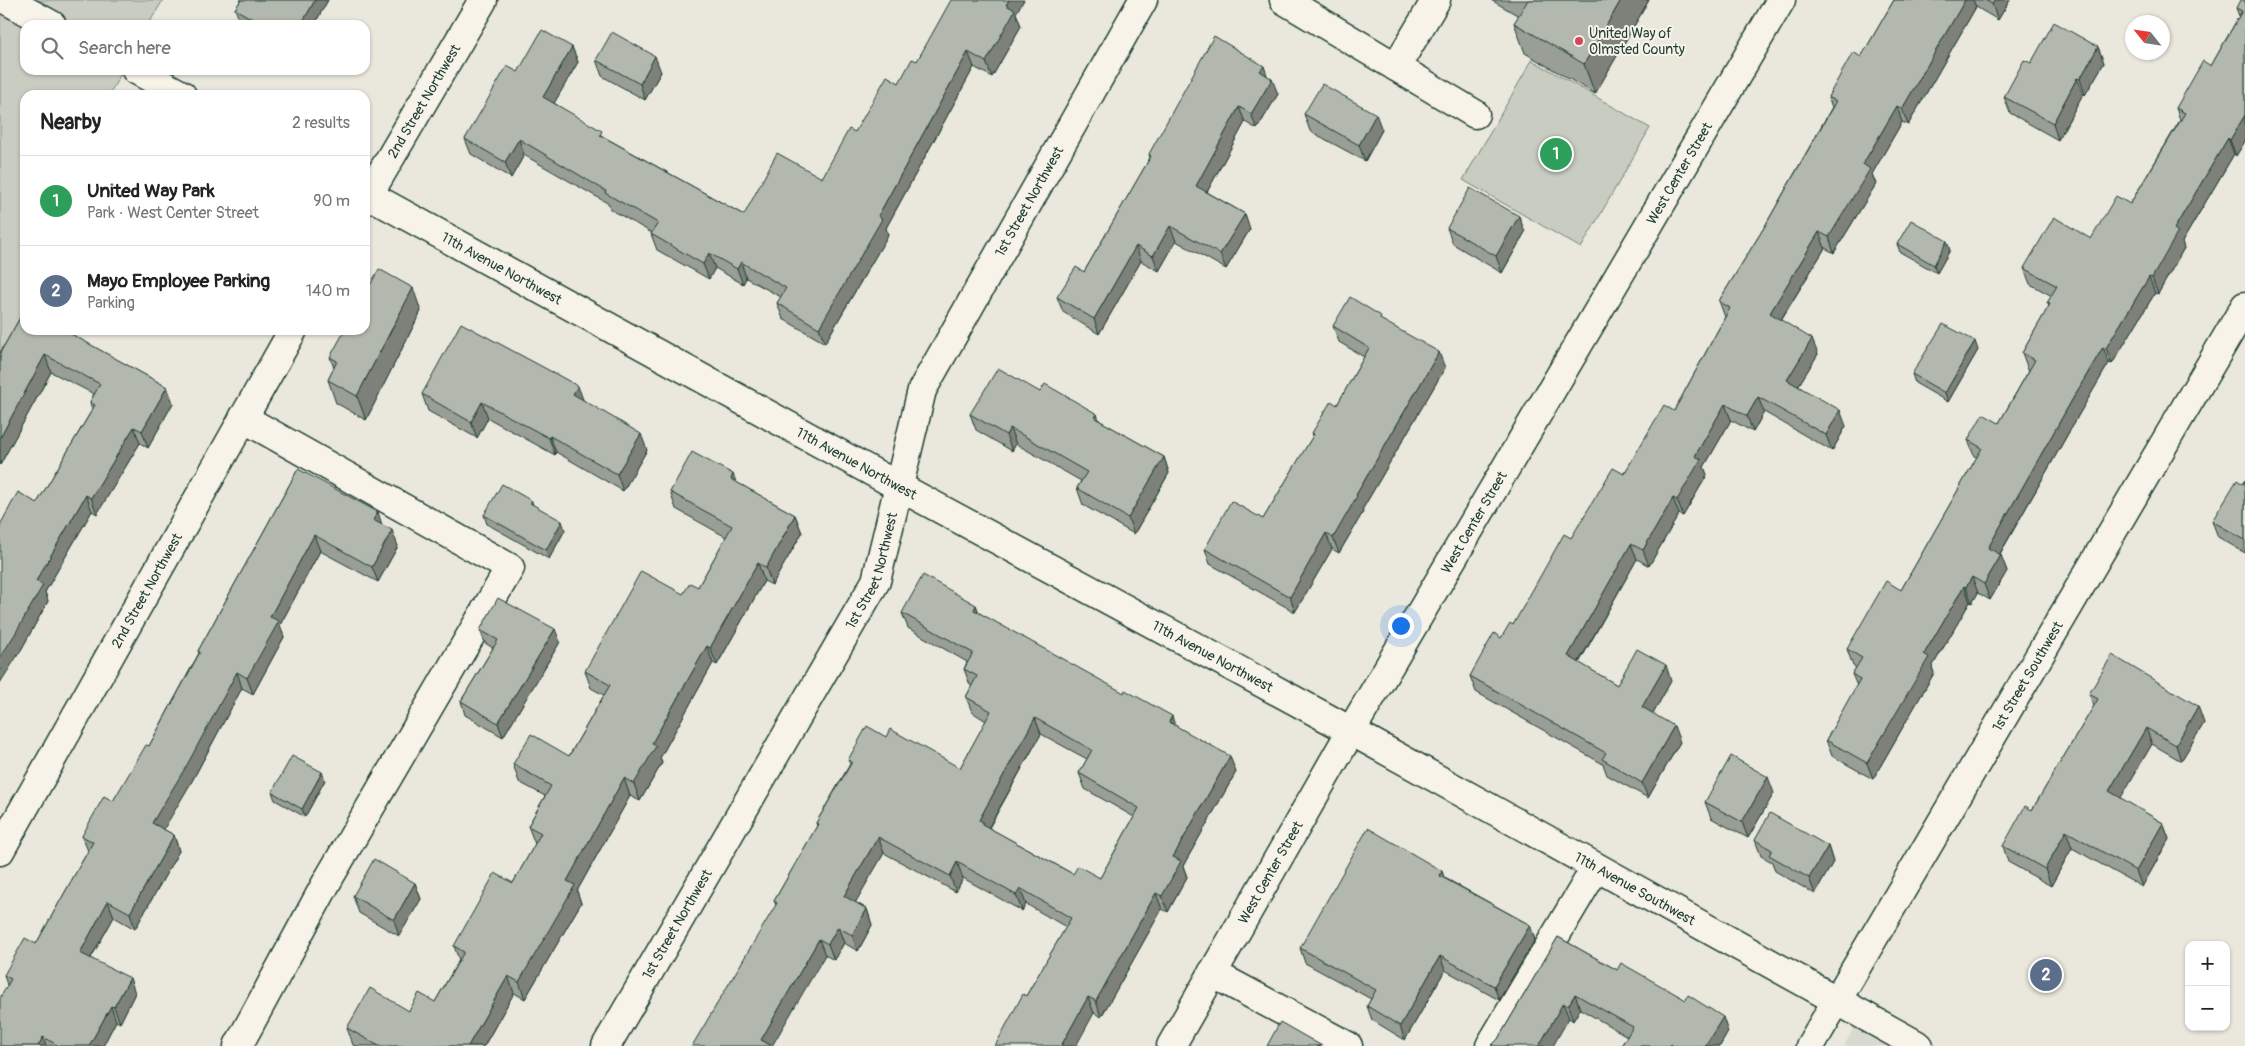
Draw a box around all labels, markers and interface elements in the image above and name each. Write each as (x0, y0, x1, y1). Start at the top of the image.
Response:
north arrow (2125, 15, 2170, 60)
search box (20, 20, 370, 75)
place label: United Way of Olmsted County (1589, 25, 1685, 58)
icon: search (38, 34, 66, 62)
marker: United Way of Olmsted County (1573, 35, 1585, 47)
text: Search here (78, 36, 171, 60)
street label: 2nd Street Northwest (384, 41, 464, 161)
text: Nearby (40, 109, 101, 136)
text: 2 results (292, 113, 350, 133)
street label: West Center Street (1643, 119, 1716, 227)
pin: 1 (1540, 135, 1572, 173)
street label: 1st Street Northwest (991, 143, 1067, 259)
text: United Way Park (87, 179, 215, 203)
text: 1 (53, 191, 59, 211)
text: 90 m (313, 191, 350, 211)
text: Park · West Center Street (87, 203, 259, 223)
street label: 11th Avenue Northwest (439, 228, 565, 308)
text: Mayo Employee Parking (87, 269, 270, 293)
text: 2 (52, 281, 60, 301)
text: 140 m (306, 281, 350, 301)
text: Parking (87, 293, 135, 313)
street label: 11th Avenue Northwest (793, 423, 920, 503)
street label: West Center Street (1437, 468, 1511, 576)
street label: 1st Street Northwest (842, 510, 901, 632)
street label: 2nd Street Northwest (107, 530, 186, 651)
your location (1388, 613, 1414, 639)
street label: 11th Avenue Northwest (1149, 617, 1276, 696)
street label: 1st Street Southwest (1988, 618, 2067, 734)
street label: West Center Street (1234, 818, 1306, 927)
street label: 11th Avenue Southwest (1572, 848, 1699, 929)
street label: 1st Street Northwest (638, 866, 715, 982)
map controls (2185, 941, 2230, 1031)
button: + (2185, 941, 2230, 986)
pin: 2 (2030, 956, 2062, 994)
button: − (2185, 986, 2230, 1031)

